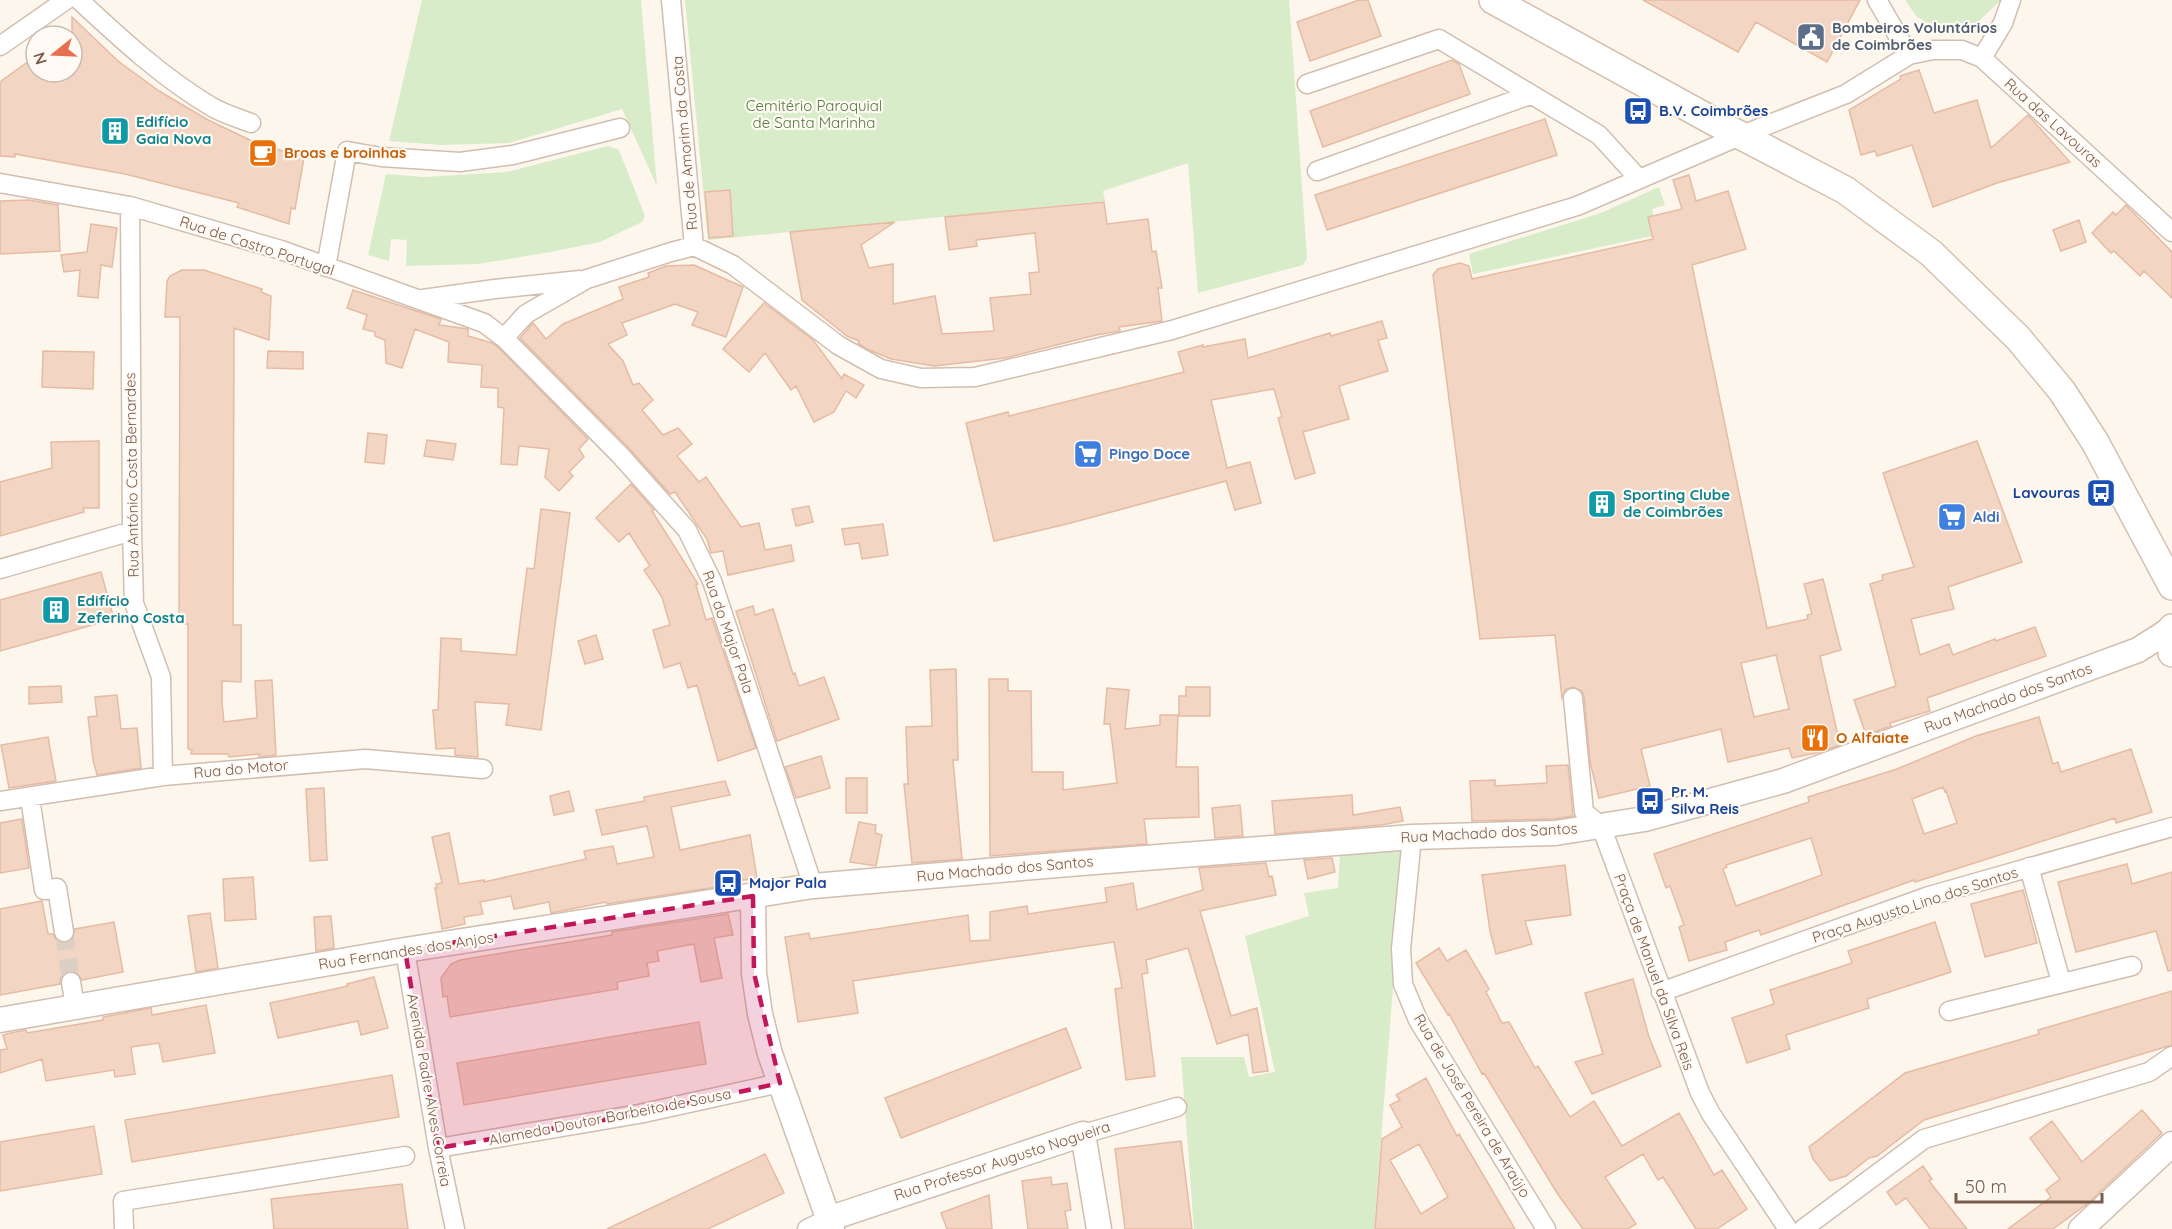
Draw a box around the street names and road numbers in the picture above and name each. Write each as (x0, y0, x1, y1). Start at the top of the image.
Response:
street label: Rua de Amorim da Costa (667, 55, 702, 231)
street label: Rua das Lavouras (2001, 74, 2106, 172)
street label: Rua de Castro Portugal (177, 211, 337, 280)
street label: Rua António Costa Bernardes (120, 372, 143, 578)
street label: Rua do Major Pala (699, 568, 758, 696)
street label: Rua Machado dos Santos (1921, 658, 2094, 737)
street label: Rua do Motor (193, 755, 289, 782)
street label: Rua Machado dos Santos (1400, 818, 1578, 847)
street label: Rua Machado dos Santos (916, 851, 1094, 886)
street label: Praça Augusto Lino dos Santos (1810, 862, 2020, 947)
street label: Praça de Manuel da Silva Reis (1610, 871, 1699, 1073)
street label: Rua Fernandes dos Anjos (317, 927, 495, 974)
street label: Avenida Padre Alves Correia (403, 992, 456, 1188)
street label: Rua de José Pereira de Araújo (1410, 1010, 1535, 1201)
street label: Alameda Doutor Barbeito de Sousa (487, 1084, 733, 1149)
street label: Rua Professor Augusto Nogueira (891, 1117, 1112, 1205)

